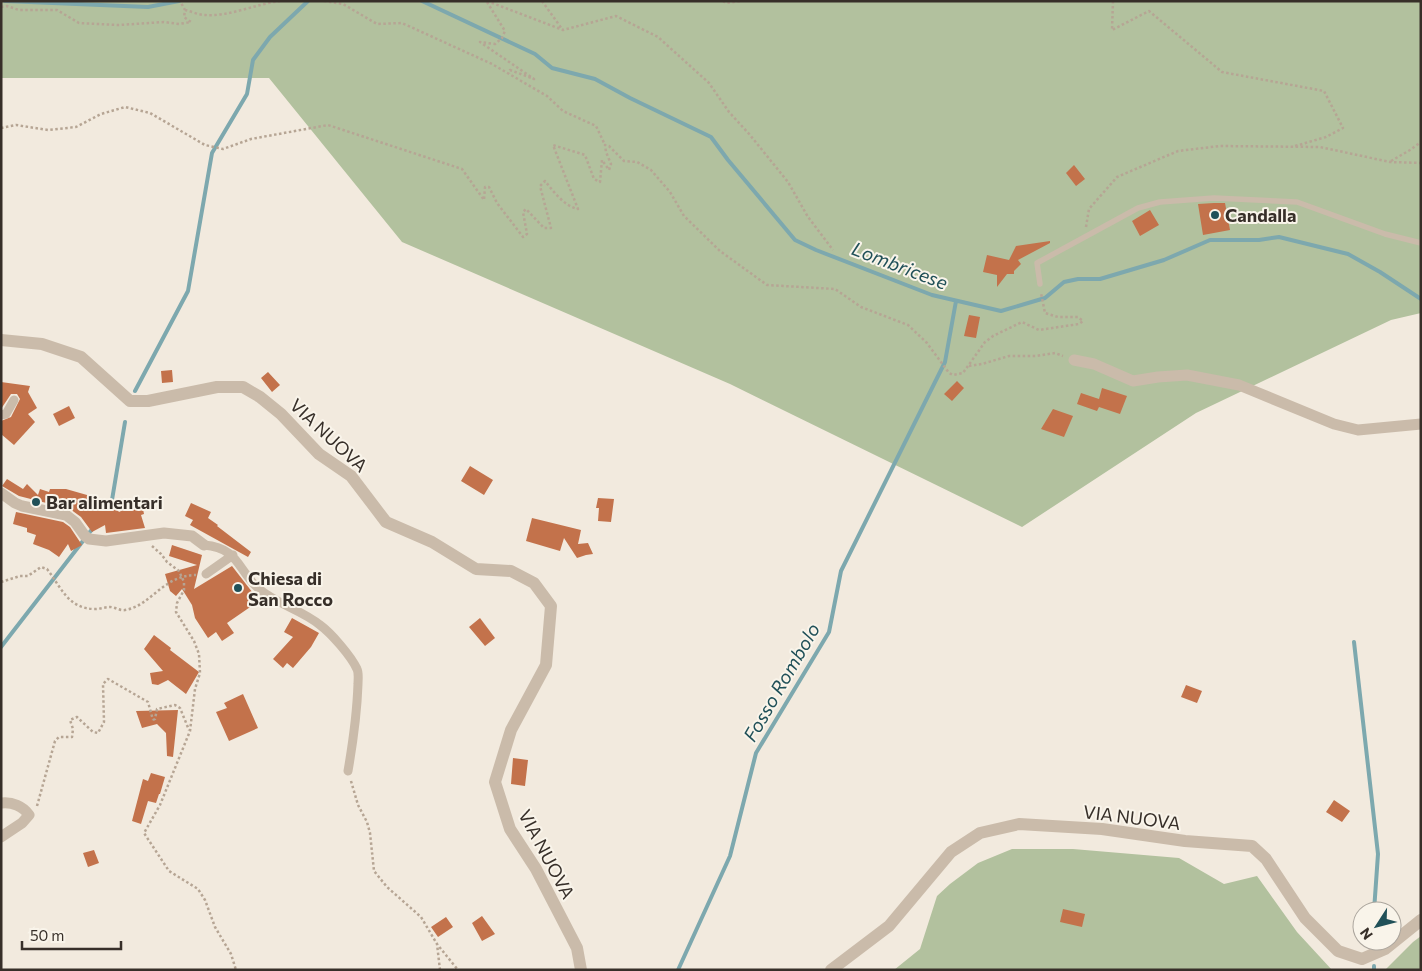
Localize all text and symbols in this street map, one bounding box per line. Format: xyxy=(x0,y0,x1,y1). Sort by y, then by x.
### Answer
place label: Candalla xyxy=(1225,204,1297,226)
marker: Candalla xyxy=(1209,209,1221,221)
water label: Lombricese xyxy=(849,236,951,294)
street label: VIA NUOVA xyxy=(286,394,372,476)
place label: Bar alimentari xyxy=(46,491,163,513)
marker: Bar alimentari xyxy=(30,496,42,508)
place label: Chiesa di San Rocco xyxy=(248,567,333,610)
marker: Chiesa di San Rocco xyxy=(232,582,244,594)
water label: Fosso Rombolo xyxy=(738,619,824,745)
street label: VIA NUOVA xyxy=(1082,800,1182,834)
street label: VIA NUOVA xyxy=(514,806,580,902)
north arrow xyxy=(1352,901,1402,951)
scale bar xyxy=(22,918,121,950)
text: N xyxy=(1356,925,1376,943)
text: 50 m xyxy=(30,926,64,944)

